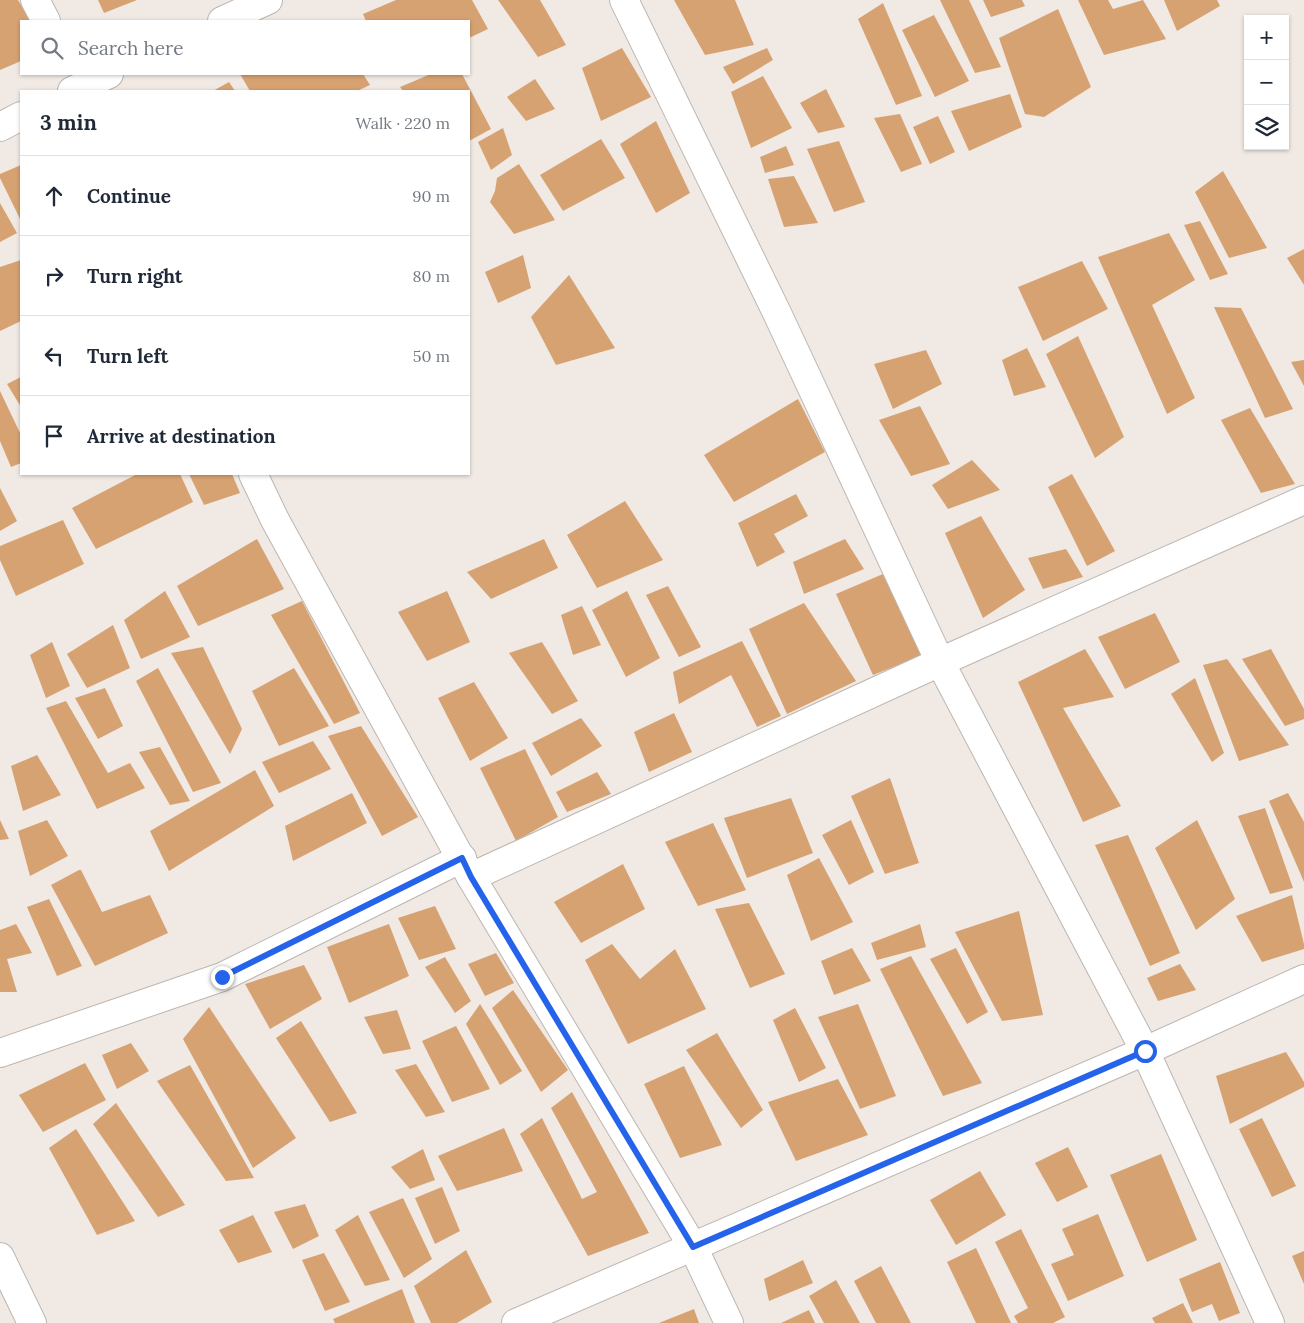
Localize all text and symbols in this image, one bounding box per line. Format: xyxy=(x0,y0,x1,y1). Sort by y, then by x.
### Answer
map controls xyxy=(1244,15,1289,150)
button: + xyxy=(1244,15,1289,60)
search box xyxy=(20,20,470,75)
icon: search xyxy=(38,34,66,62)
text: Search here xyxy=(78,36,184,60)
button: − xyxy=(1244,60,1289,105)
button: layers xyxy=(1244,105,1289,150)
text: 3 min xyxy=(40,109,97,136)
text: Walk · 220 m xyxy=(355,113,450,133)
icon: ahead xyxy=(40,182,68,210)
text: Continue xyxy=(87,184,171,208)
text: 90 m xyxy=(412,186,450,206)
icon: right xyxy=(40,262,68,290)
text: Turn right xyxy=(87,264,183,288)
text: 80 m xyxy=(413,266,450,286)
icon: left xyxy=(40,342,68,370)
text: Turn left xyxy=(87,344,168,368)
text: 50 m xyxy=(413,346,450,366)
icon: arrive xyxy=(40,422,68,450)
text: Arrive at destination xyxy=(87,424,276,448)
route end xyxy=(211,966,234,989)
route start xyxy=(1134,1040,1157,1063)

